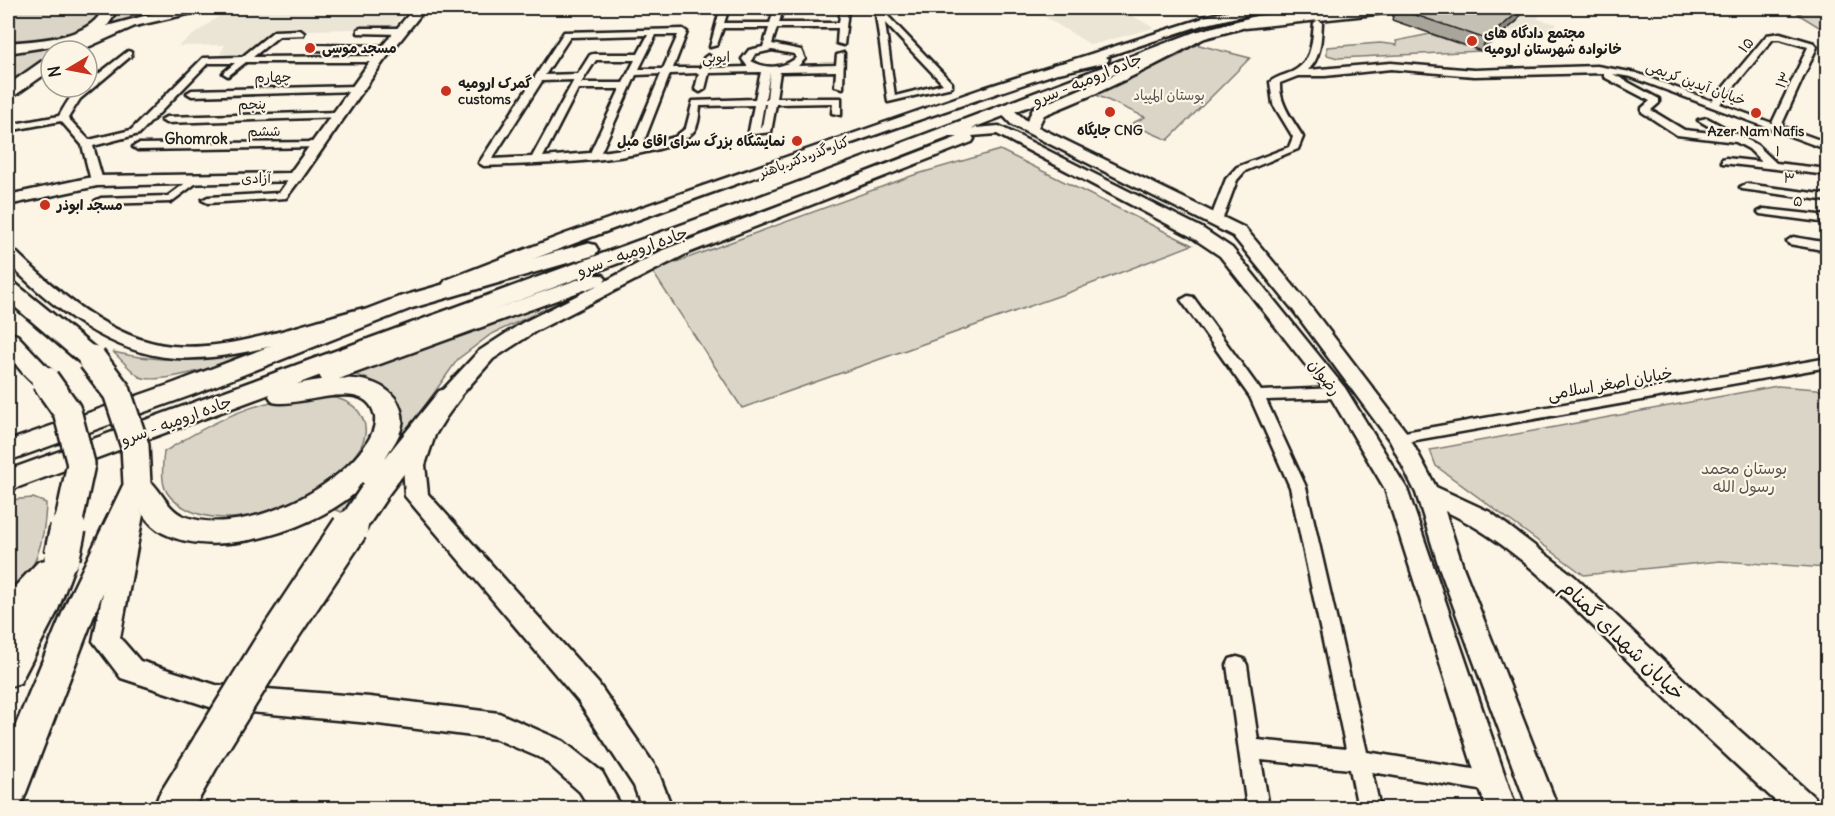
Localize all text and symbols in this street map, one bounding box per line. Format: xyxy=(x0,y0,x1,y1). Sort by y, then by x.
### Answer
place label: مجتمع دادگاه های خانواده شهرستان ارومیه xyxy=(1484,24,1622,58)
marker: مجتمع دادگاه های خانواده شهرستان ارومیه xyxy=(1465,34,1479,48)
street label: ۱۵ xyxy=(1734,34,1758,56)
north arrow xyxy=(39,39,99,99)
place label: مسجد موسی xyxy=(322,39,397,58)
marker: مسجد موسی xyxy=(303,41,317,55)
street label: ایوبی xyxy=(702,48,730,66)
street label: جاده ارومیه - سرو xyxy=(1028,48,1145,111)
street label: خیابان آیدین کریمی xyxy=(1644,57,1748,109)
text: N xyxy=(43,64,65,79)
street label: چهارم xyxy=(254,68,292,88)
street label: ۱۳ xyxy=(1771,69,1795,91)
place label: گمرک ارومیه customs xyxy=(458,74,533,108)
marker: گمرک ارومیه customs xyxy=(439,84,453,98)
park label: بوستان المپیاد xyxy=(1133,86,1205,105)
street label: پنجم xyxy=(238,95,266,115)
marker: جایگاه CNG xyxy=(1103,105,1117,119)
marker: Azer Nam Nafis xyxy=(1749,106,1763,120)
place label: جایگاه CNG xyxy=(1077,121,1143,139)
street label: ششم xyxy=(247,122,281,142)
place label: Azer Nam Nafis xyxy=(1708,122,1805,140)
district label: Ghomrok xyxy=(164,129,228,148)
place label: نمایشگاه بزرگ سرای اقای مبل xyxy=(617,132,785,150)
street label: کنار گذر دکتر باهنر xyxy=(756,132,852,182)
marker: نمایشگاه بزرگ سرای اقای مبل xyxy=(790,134,804,148)
street label: ۱ xyxy=(1774,142,1782,160)
street label: ۳ xyxy=(1782,168,1796,188)
street label: آزادی xyxy=(241,169,272,187)
street label: ۵ xyxy=(1792,191,1804,211)
place label: مسجد ابوذر xyxy=(55,196,123,215)
marker: مسجد ابوذر xyxy=(38,198,52,212)
street label: جاده ارومیه - سرو xyxy=(573,222,690,282)
street label: رضوان xyxy=(1304,355,1346,400)
street label: خیابان اصغر اسلامی xyxy=(1546,362,1674,405)
street label: جاده ارومیه - سرو xyxy=(117,391,234,451)
park label: بوستان محمد رسول الله xyxy=(1701,458,1787,497)
street label: خیابان شهدای گمنام xyxy=(1554,574,1690,708)

